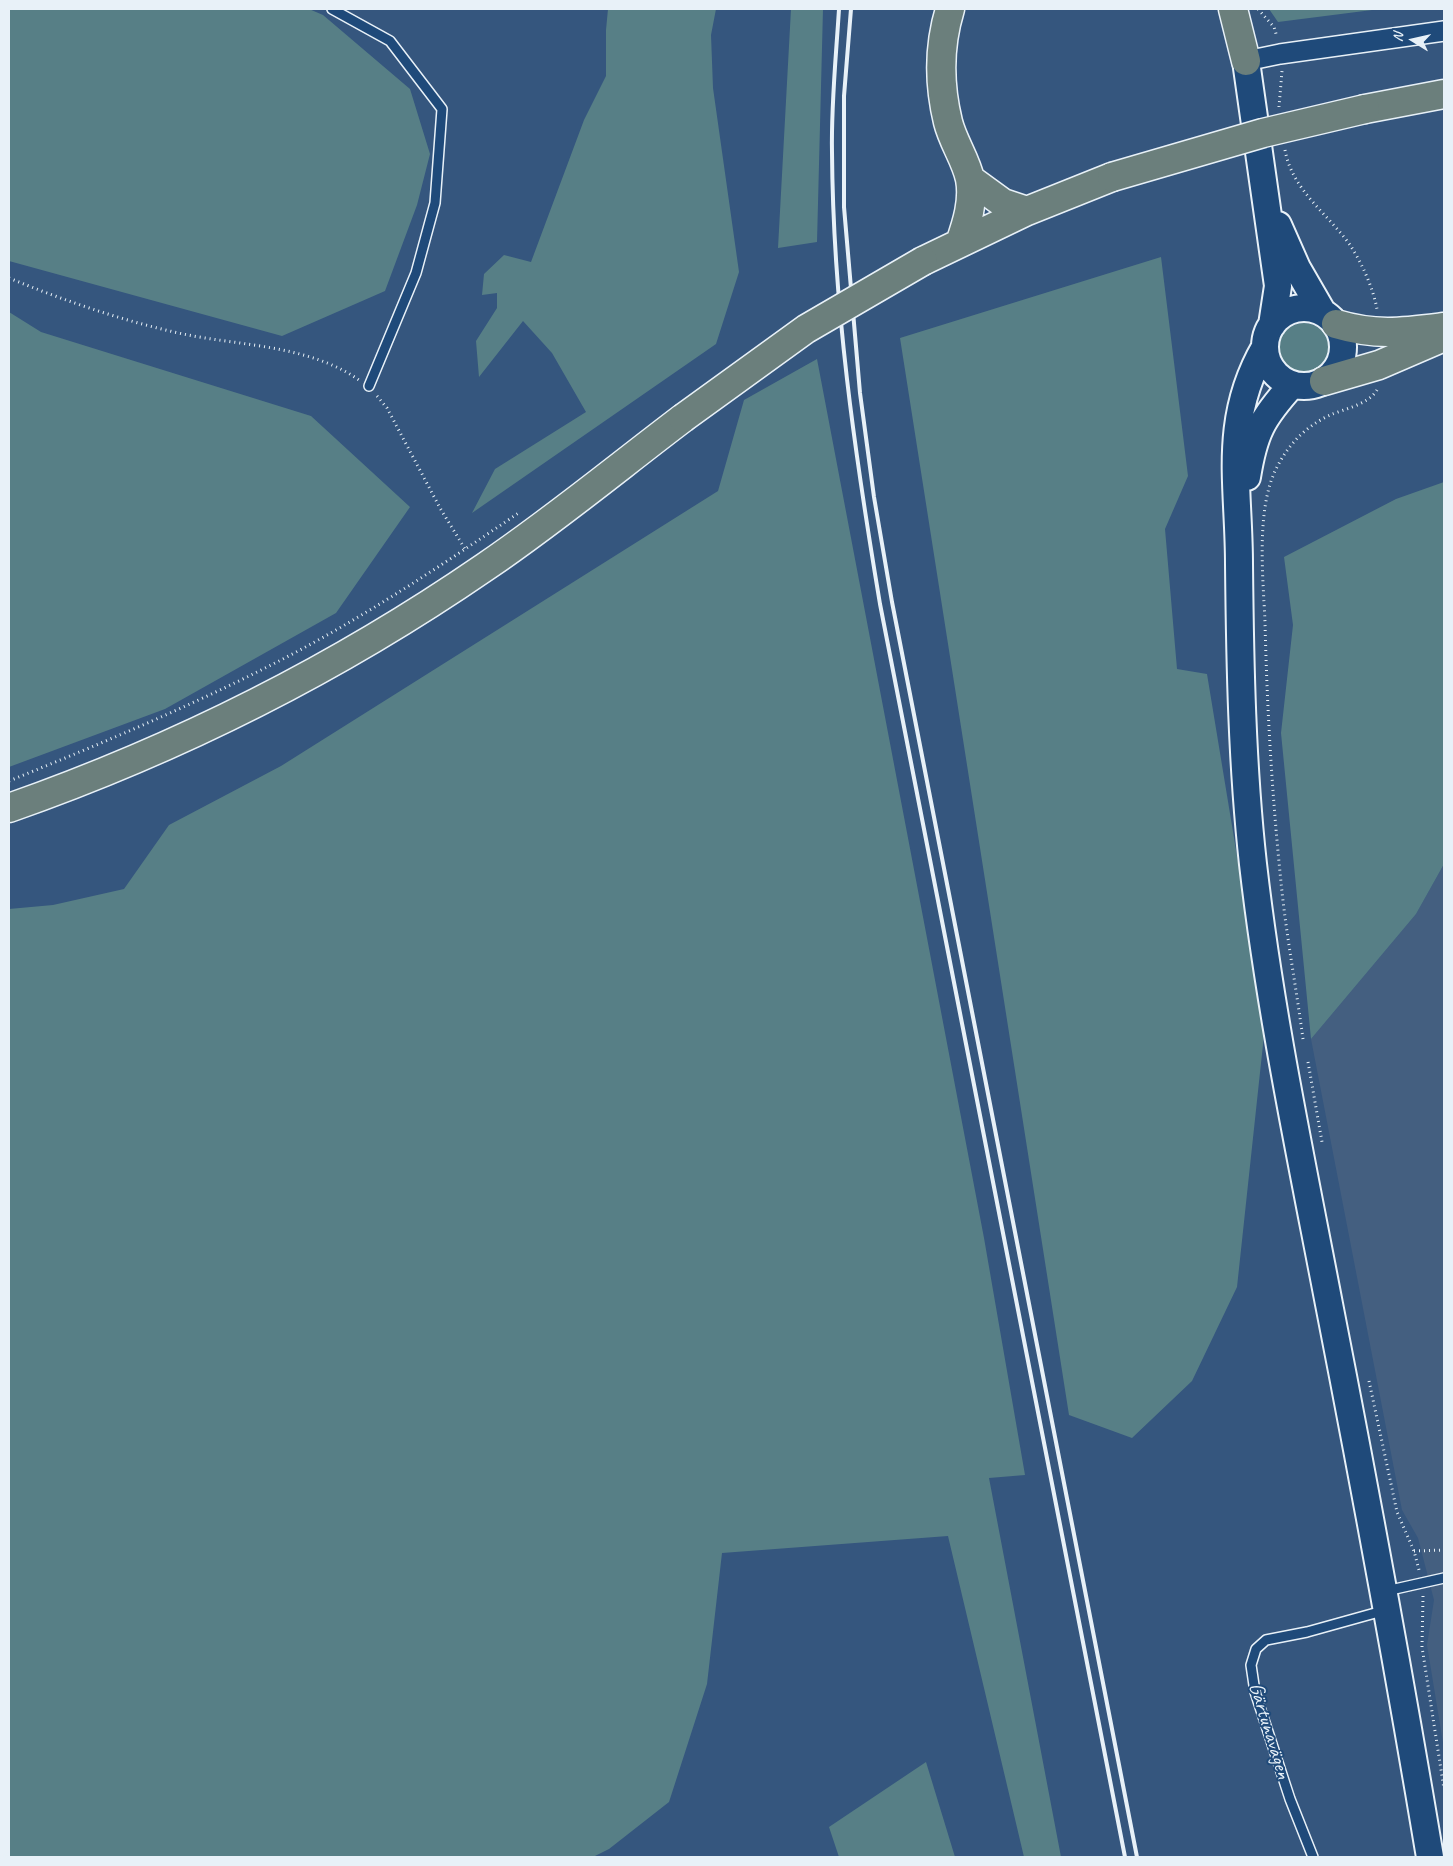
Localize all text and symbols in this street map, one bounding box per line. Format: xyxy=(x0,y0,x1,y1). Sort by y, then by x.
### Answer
north arrow xyxy=(1388,15,1438,65)
text: N xyxy=(1389,32,1407,43)
street label: Gärtunavägen xyxy=(1242,1680,1296,1782)

